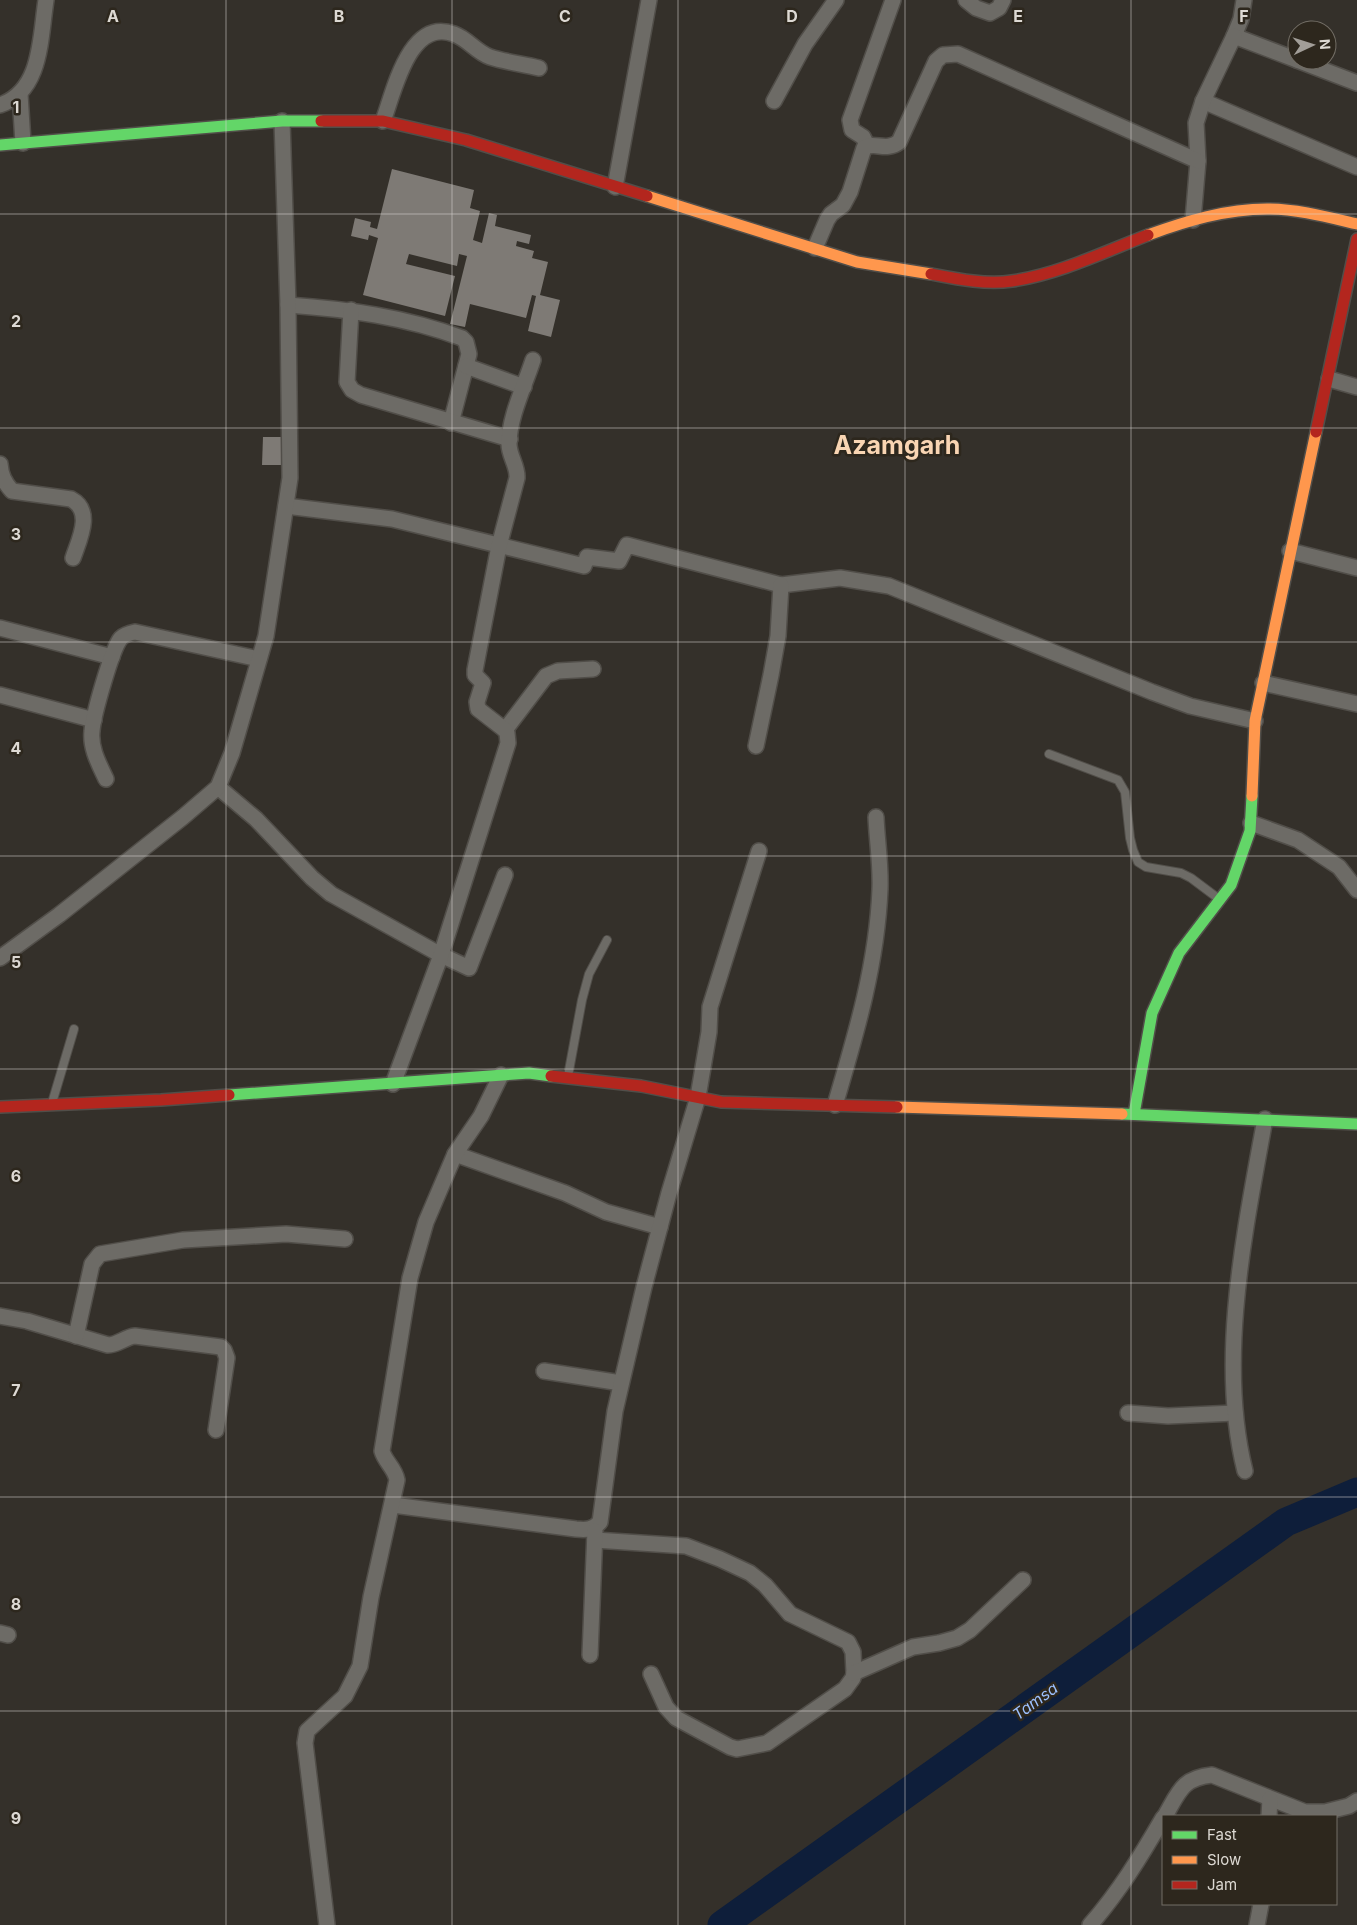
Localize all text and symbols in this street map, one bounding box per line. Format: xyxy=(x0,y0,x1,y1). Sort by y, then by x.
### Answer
text: A xyxy=(107,6,119,26)
text: B xyxy=(334,6,344,26)
text: C xyxy=(559,6,571,26)
text: D xyxy=(786,6,798,26)
text: E xyxy=(1013,6,1023,26)
text: F xyxy=(1239,6,1249,26)
north arrow xyxy=(1287,20,1337,70)
text: N xyxy=(1317,38,1334,50)
text: 1 xyxy=(13,97,19,117)
text: 2 xyxy=(11,311,21,331)
district label: Azamgarh xyxy=(834,430,960,460)
text: 3 xyxy=(11,524,21,544)
text: 4 xyxy=(11,738,22,758)
text: 5 xyxy=(11,952,21,972)
text: 6 xyxy=(11,1166,21,1186)
text: 7 xyxy=(11,1380,21,1400)
text: 8 xyxy=(11,1594,21,1614)
water label: Tamsa xyxy=(1008,1678,1062,1724)
text: 9 xyxy=(11,1808,21,1828)
legend xyxy=(1162,1815,1337,1905)
text: Fast xyxy=(1207,1825,1237,1844)
text: Slow xyxy=(1207,1850,1241,1869)
text: Jam xyxy=(1207,1875,1237,1894)

